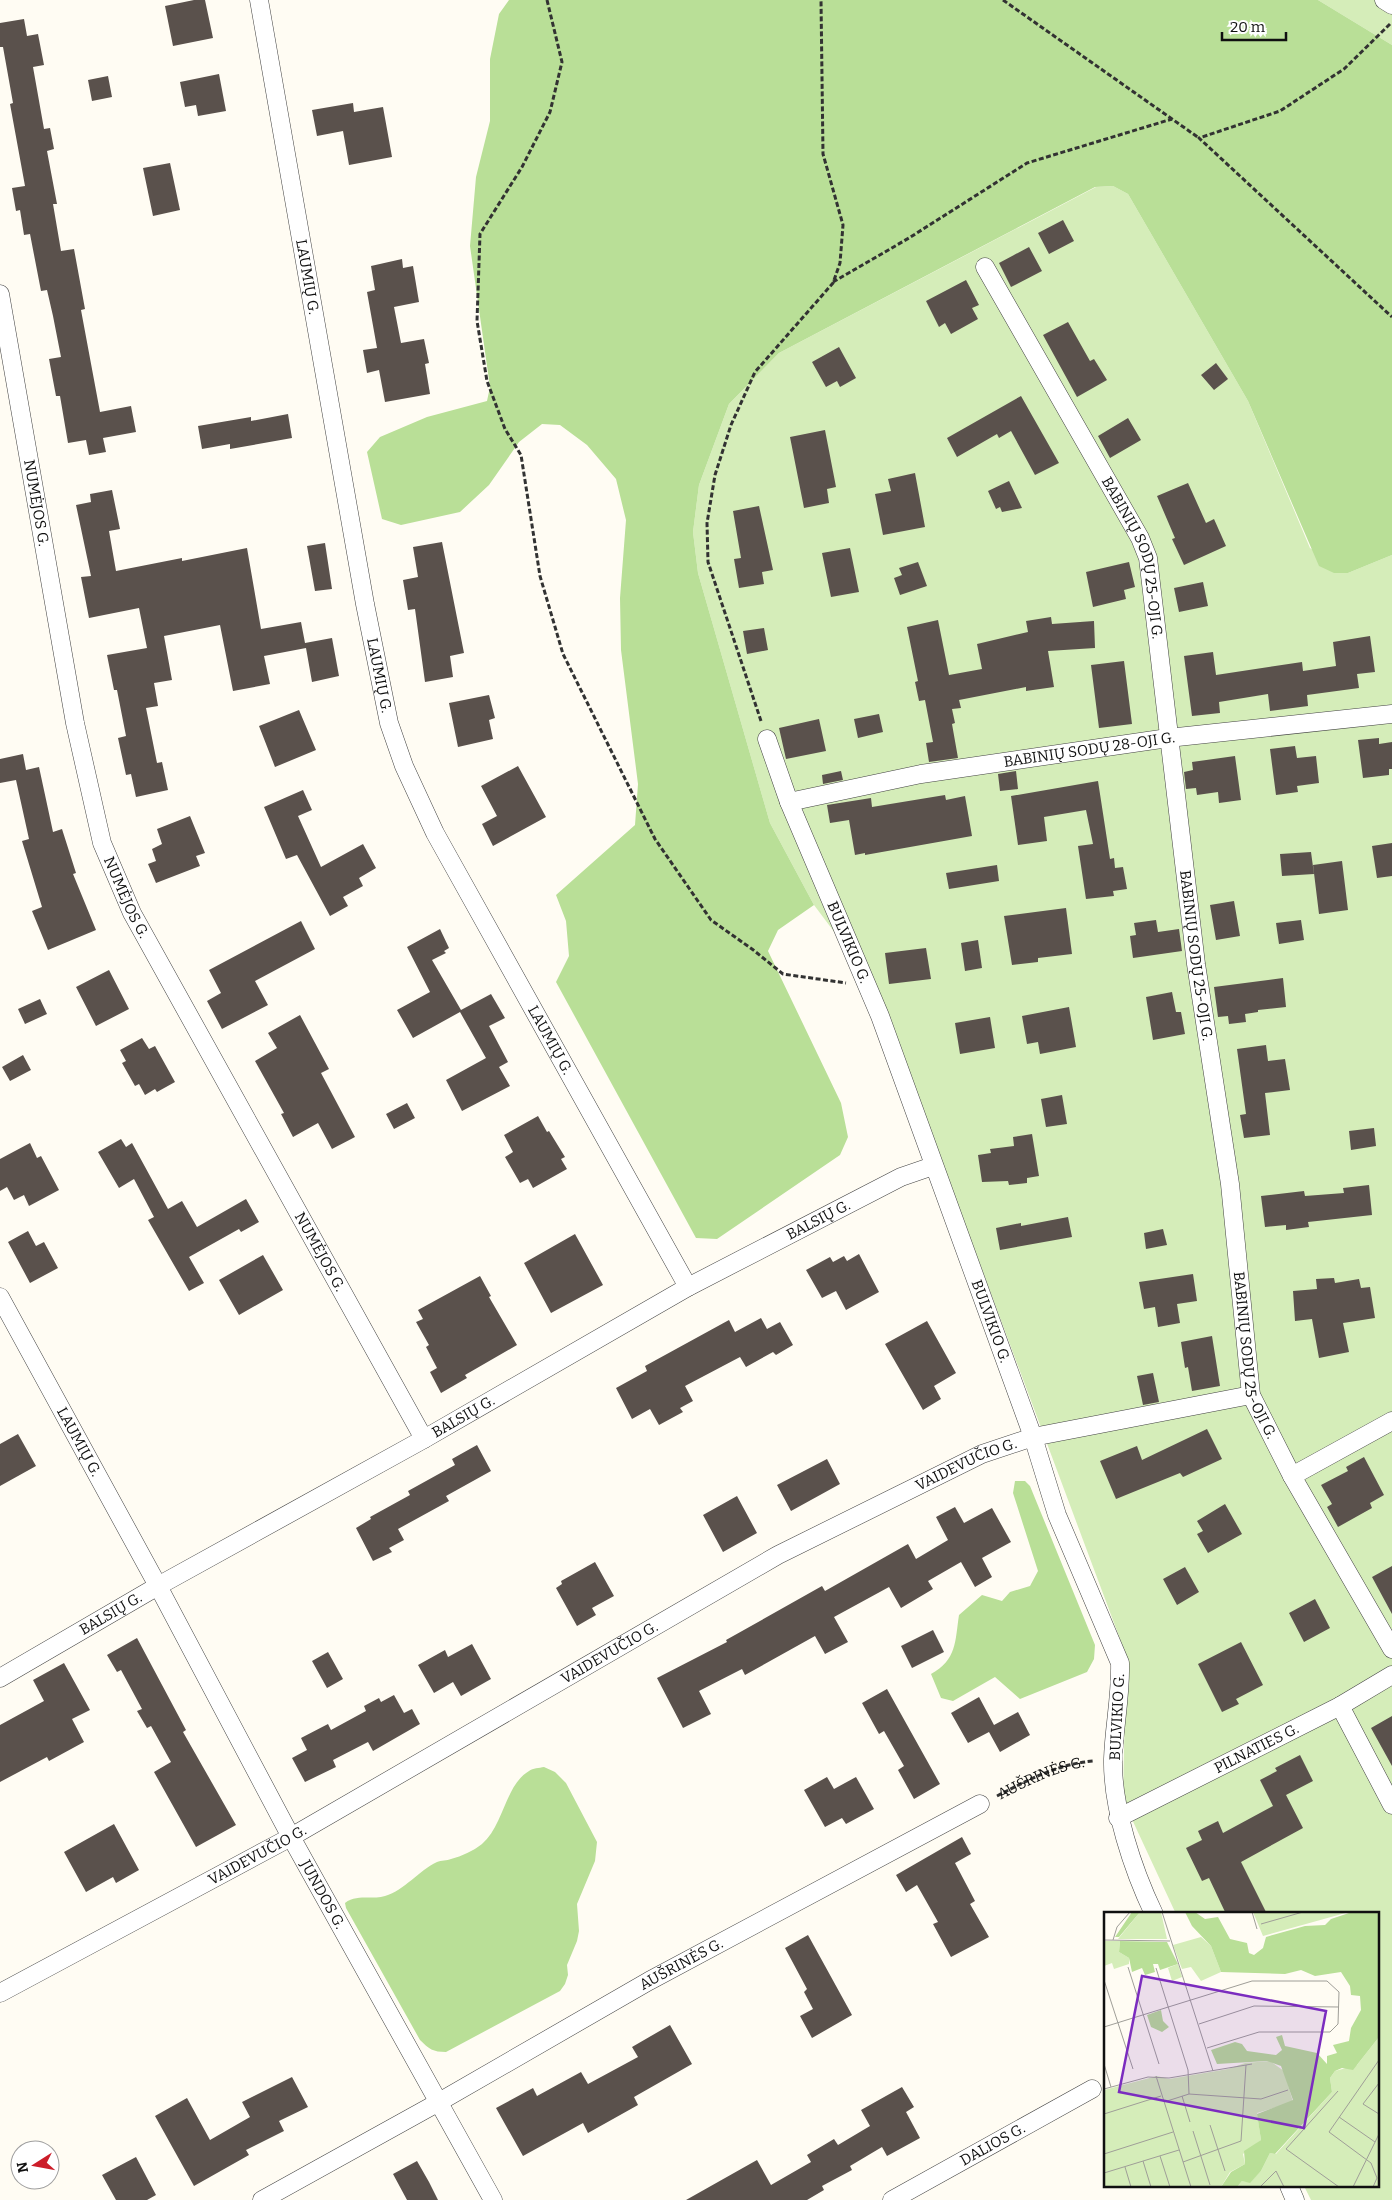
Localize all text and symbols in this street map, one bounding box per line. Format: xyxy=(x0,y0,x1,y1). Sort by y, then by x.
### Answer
scale bar xyxy=(1222,10,1286,42)
text: 20 m xyxy=(1230,18,1266,36)
street label: LAUMIŲ G. xyxy=(292,238,323,316)
street label: NUMĖJOS G. xyxy=(20,458,53,548)
street label: BABINIŲ SODŲ 25-OJI G. xyxy=(1098,473,1166,640)
street label: LAUMIŲ G. xyxy=(363,636,396,714)
street label: BABINIŲ SODŲ 28-OJI G. xyxy=(1002,728,1176,771)
street label: NUMĖJOS G. xyxy=(100,854,153,941)
street label: BABINIŲ SODŲ 25-OJI G. xyxy=(1176,869,1217,1042)
street label: BULVIKIO G. xyxy=(823,899,874,986)
street label: LAUMIŲ G. xyxy=(524,1002,577,1078)
street label: BALSIŲ G. xyxy=(783,1196,853,1244)
street label: NUMĖJOS G. xyxy=(291,1209,349,1294)
street label: BABINIŲ SODŲ 25-OJI G. xyxy=(1230,1271,1281,1442)
street label: BULVIKIO G. xyxy=(968,1277,1014,1365)
street label: BALSIŲ G. xyxy=(429,1391,498,1442)
street label: LAUMIŲ G. xyxy=(53,1404,105,1479)
street label: VAIDEVUČIO G. xyxy=(913,1434,1019,1494)
street label: BALSIŲ G. xyxy=(76,1588,145,1639)
street label: VAIDEVUČIO G. xyxy=(558,1618,661,1688)
street label: BULVIKIO G. xyxy=(1106,1673,1128,1761)
street label: PILNATIES G. xyxy=(1211,1719,1302,1777)
street label: AUŠRINĖS G. xyxy=(994,1753,1086,1803)
street label: VAIDEVUČIO G. xyxy=(205,1821,310,1889)
street label: JUNDOS G. xyxy=(296,1856,349,1932)
inset map xyxy=(1104,1912,1380,2188)
street label: AUŠRINĖS G. xyxy=(636,1934,726,1994)
street label: DALIOS G. xyxy=(957,2119,1028,2169)
north arrow xyxy=(10,2140,60,2190)
text: N xyxy=(13,2160,32,2174)

